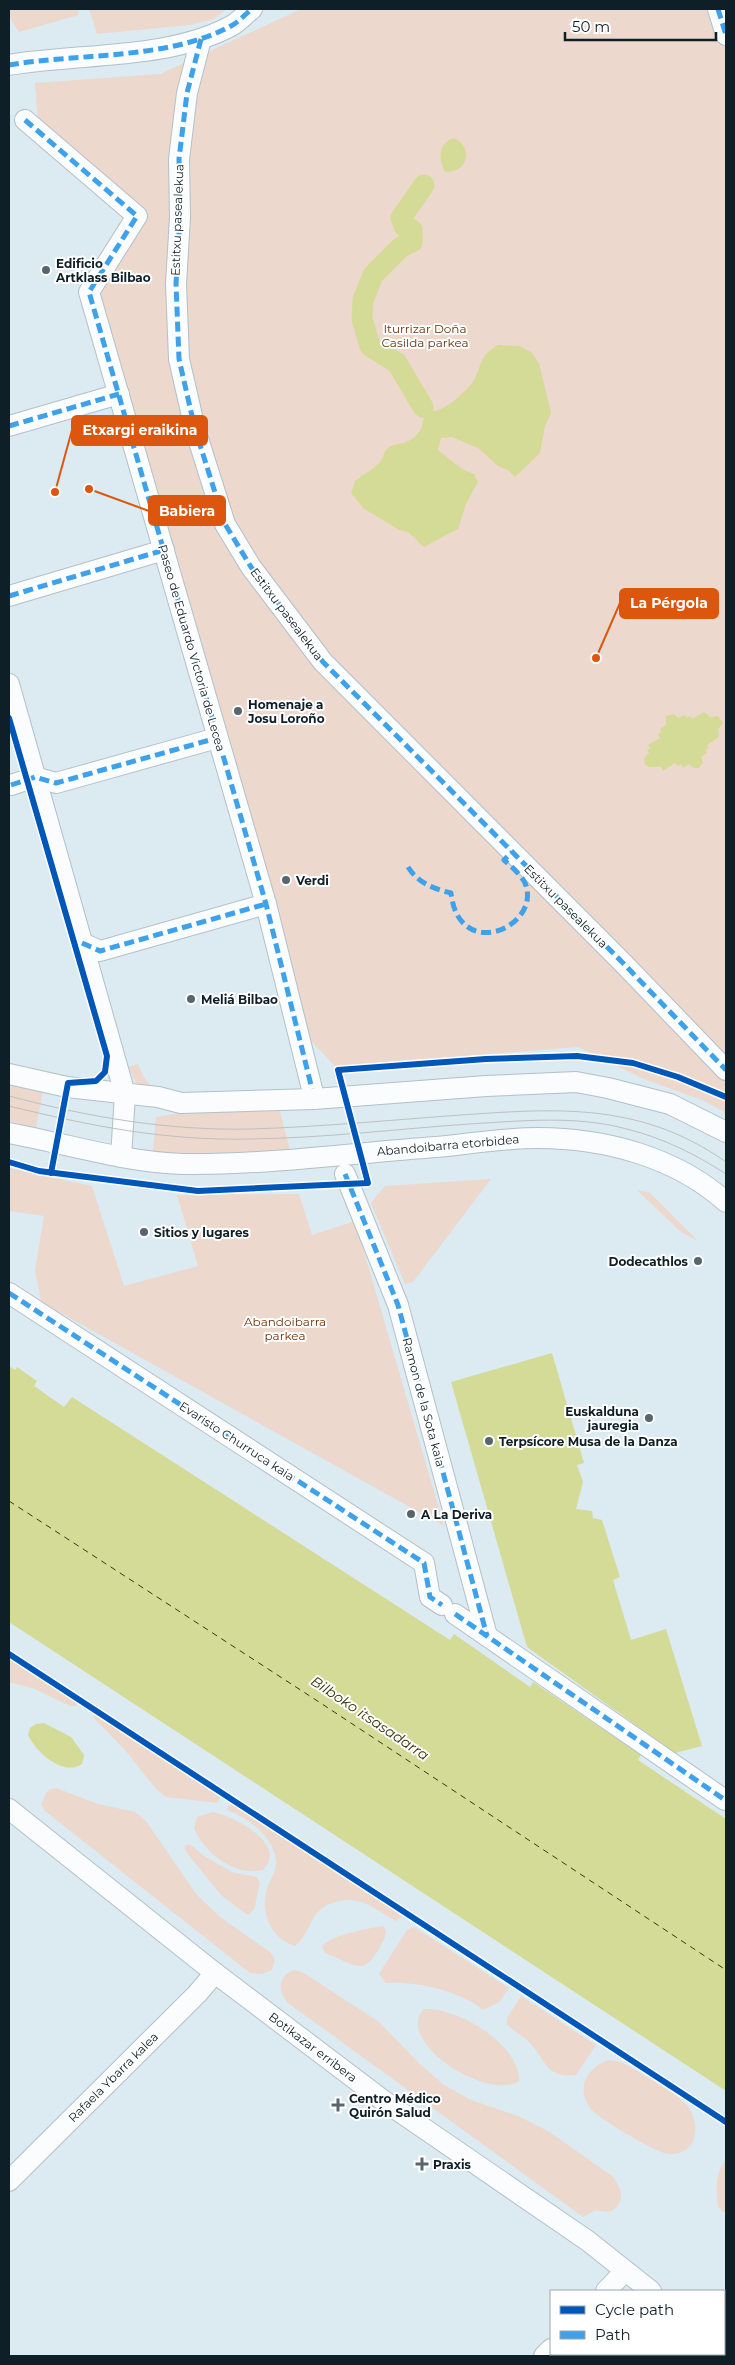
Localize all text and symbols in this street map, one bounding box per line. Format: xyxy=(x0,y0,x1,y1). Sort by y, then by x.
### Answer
scale bar xyxy=(565,10,716,42)
text: 50 m xyxy=(572,17,610,36)
street label: Estitxu pasealekua xyxy=(168,164,186,276)
place label: Edificio Artklass Bilbao xyxy=(55,256,151,285)
marker: Edificio Artklass Bilbao xyxy=(40,264,52,276)
park label: Iturrizar Doña Casilda parkea xyxy=(381,321,469,350)
callout: Etxargi eraikina xyxy=(72,416,207,445)
text: Etxargi eraikina xyxy=(83,421,197,439)
callout: Babiera xyxy=(149,496,225,525)
text: Babiera xyxy=(159,502,215,520)
street label: Paseo de Eduardo Victoria de Lecea xyxy=(155,543,229,753)
street label: Estitxu pasealekua xyxy=(247,565,327,663)
callout: La Pérgola xyxy=(620,589,718,618)
text: La Pérgola xyxy=(630,594,708,612)
place label: Homenaje a Josu Loroño xyxy=(247,697,325,726)
marker: Homenaje a Josu Loroño xyxy=(232,705,244,717)
street label: Estitxu pasealekua xyxy=(521,861,611,951)
place label: Verdi xyxy=(295,873,329,888)
marker: Verdi xyxy=(280,874,292,886)
place label: Meliá Bilbao xyxy=(201,992,278,1007)
marker: Meliá Bilbao xyxy=(185,993,197,1005)
street label: Abandoibarra etorbidea xyxy=(376,1131,520,1159)
place label: Sitios y lugares xyxy=(154,1225,250,1240)
marker: Sitios y lugares xyxy=(138,1226,150,1238)
place label: Dodecathlos xyxy=(608,1254,689,1269)
marker: Dodecathlos xyxy=(692,1255,704,1267)
park label: Abandoibarra parkea xyxy=(244,1314,326,1343)
street label: Ramon de la Sota kaia xyxy=(399,1336,449,1468)
street label: Evaristo Churruca kaia xyxy=(177,1398,297,1484)
place label: Euskalduna jauregia xyxy=(565,1404,639,1433)
marker: Euskalduna jauregia xyxy=(643,1412,655,1424)
place label: Terpsícore Musa de la Danza xyxy=(499,1434,678,1449)
marker: Terpsícore Musa de la Danza xyxy=(483,1435,495,1447)
place label: A La Deriva xyxy=(420,1507,492,1522)
marker: A La Deriva xyxy=(405,1508,417,1520)
water label: Bilboko itsasadarra xyxy=(308,1672,432,1764)
street label: Botikazar erribera xyxy=(266,2009,360,2085)
street label: Rafaela Ybarra kalea xyxy=(65,2029,161,2125)
place label: Centro Médico Quirón Salud xyxy=(349,2091,441,2120)
marker: Centro Médico Quirón Salud xyxy=(331,2098,345,2112)
marker: Praxis xyxy=(415,2157,429,2171)
place label: Praxis xyxy=(433,2157,472,2172)
legend xyxy=(550,2290,725,2355)
text: Cycle path xyxy=(595,2300,674,2319)
text: Path xyxy=(595,2325,631,2344)

